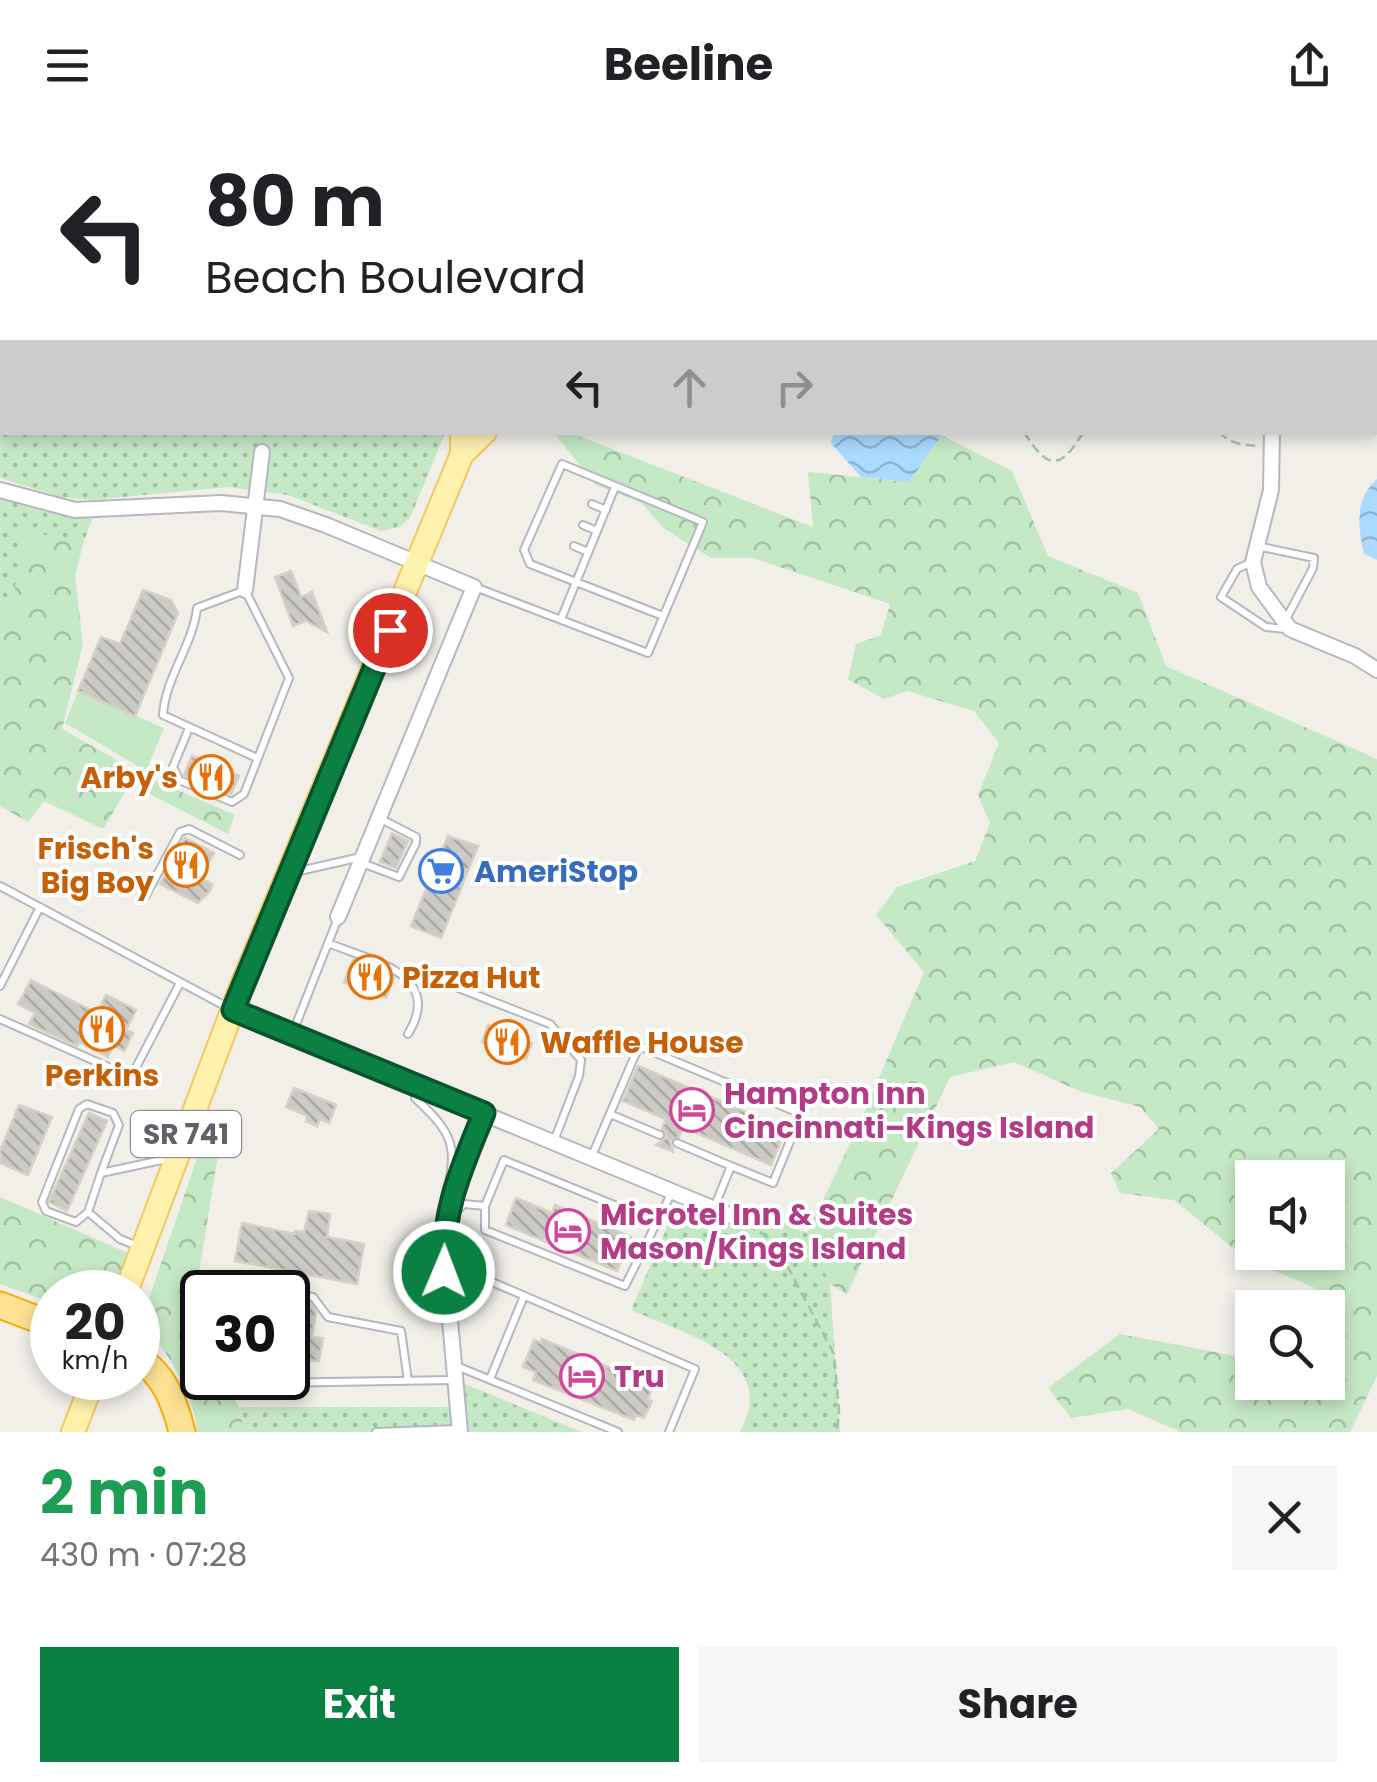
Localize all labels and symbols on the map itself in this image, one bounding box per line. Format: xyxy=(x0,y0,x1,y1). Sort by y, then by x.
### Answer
pin xyxy=(348,588,433,673)
restaurant icon: Arby's xyxy=(188,754,234,800)
place label: Arby's xyxy=(80,756,178,799)
place label: Frisch's Big Boy xyxy=(37,827,154,904)
restaurant icon: Frisch's Big Boy xyxy=(163,842,209,888)
supermarket icon: AmeriStop xyxy=(418,848,464,894)
place label: AmeriStop xyxy=(474,850,638,893)
restaurant icon: Pizza Hut xyxy=(347,954,393,1000)
place label: Pizza Hut xyxy=(402,956,540,999)
restaurant icon: Perkins xyxy=(79,1006,125,1052)
restaurant icon: Waffle House xyxy=(484,1019,530,1065)
place label: Waffle House xyxy=(540,1021,744,1064)
place label: Perkins xyxy=(45,1054,159,1097)
place label: Hampton Inn Cincinnati–Kings Island xyxy=(724,1072,1094,1149)
hotel icon: Hampton Inn Cincinnati–Kings Island xyxy=(669,1087,715,1133)
road number: SR 741 xyxy=(131,1111,241,1157)
place label: Microtel Inn & Suites Mason/Kings Island xyxy=(600,1193,913,1270)
hotel icon: Microtel Inn & Suites Mason/Kings Island xyxy=(545,1208,591,1254)
position arrow xyxy=(392,1220,496,1324)
speed limit sign: 30 xyxy=(180,1270,310,1400)
hotel icon: Tru xyxy=(559,1353,605,1399)
place label: Tru xyxy=(614,1355,665,1398)

